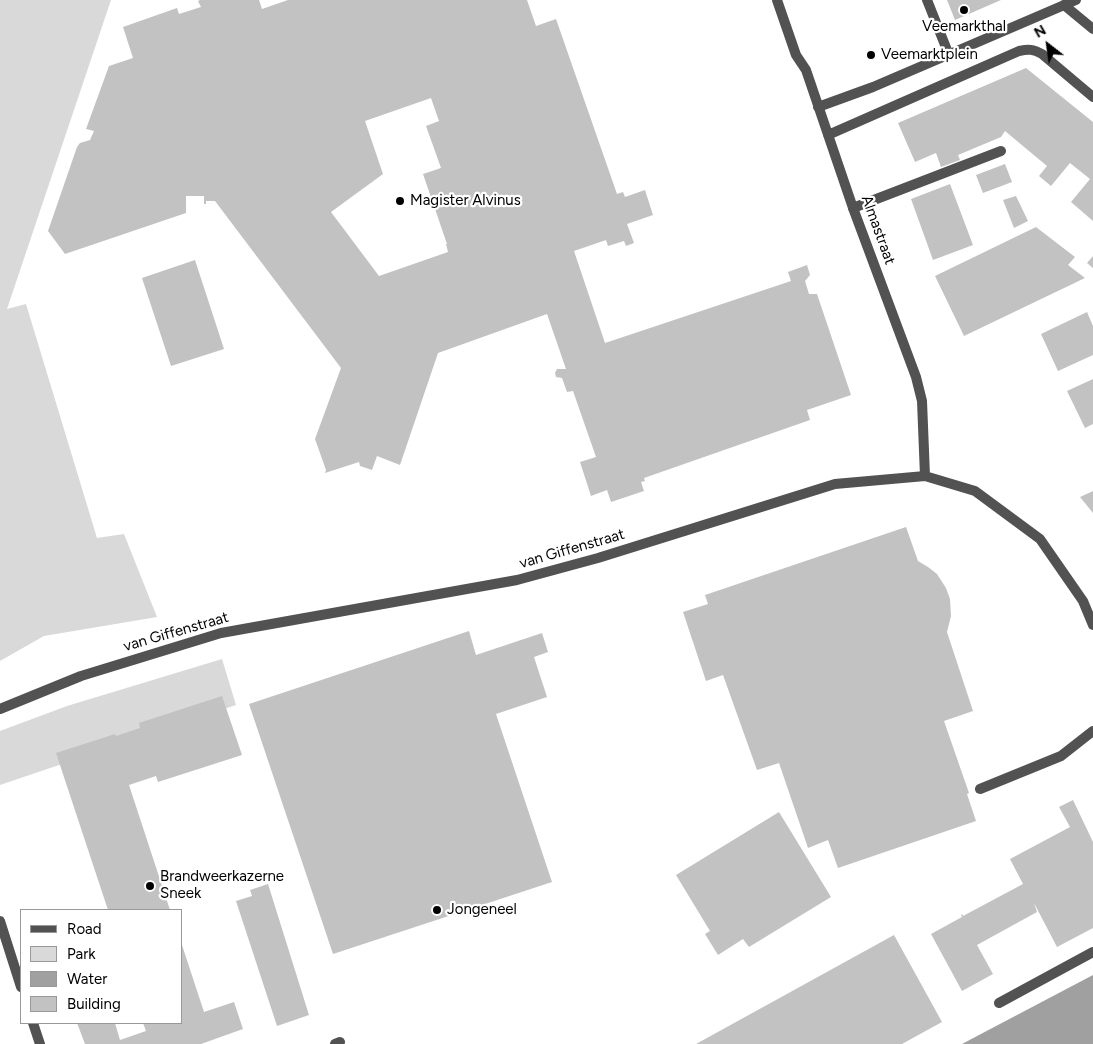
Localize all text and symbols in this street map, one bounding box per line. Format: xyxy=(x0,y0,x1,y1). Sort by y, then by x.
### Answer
marker: Veemarkthal xyxy=(958,4,970,16)
place label: Veemarkthal xyxy=(922,18,1006,36)
north arrow xyxy=(1023,20,1073,70)
text: N xyxy=(1031,22,1049,42)
place label: Veemarktplein xyxy=(881,46,978,64)
marker: Veemarktplein xyxy=(865,49,877,61)
place label: Magister Alvinus xyxy=(410,192,521,210)
street label: Almastraat xyxy=(857,193,899,267)
marker: Magister Alvinus xyxy=(394,195,406,207)
street label: van Giffenstraat xyxy=(517,525,627,573)
street label: van Giffenstraat xyxy=(121,608,231,656)
place label: Brandweerkazerne Sneek xyxy=(160,868,284,903)
marker: Brandweerkazerne Sneek xyxy=(144,880,156,892)
place label: Jongeneel xyxy=(447,901,517,919)
marker: Jongeneel xyxy=(431,904,443,916)
legend xyxy=(20,909,182,1024)
text: Road xyxy=(67,920,102,938)
text: Park xyxy=(67,945,96,963)
text: Water xyxy=(67,970,107,988)
text: Building xyxy=(67,995,121,1013)

